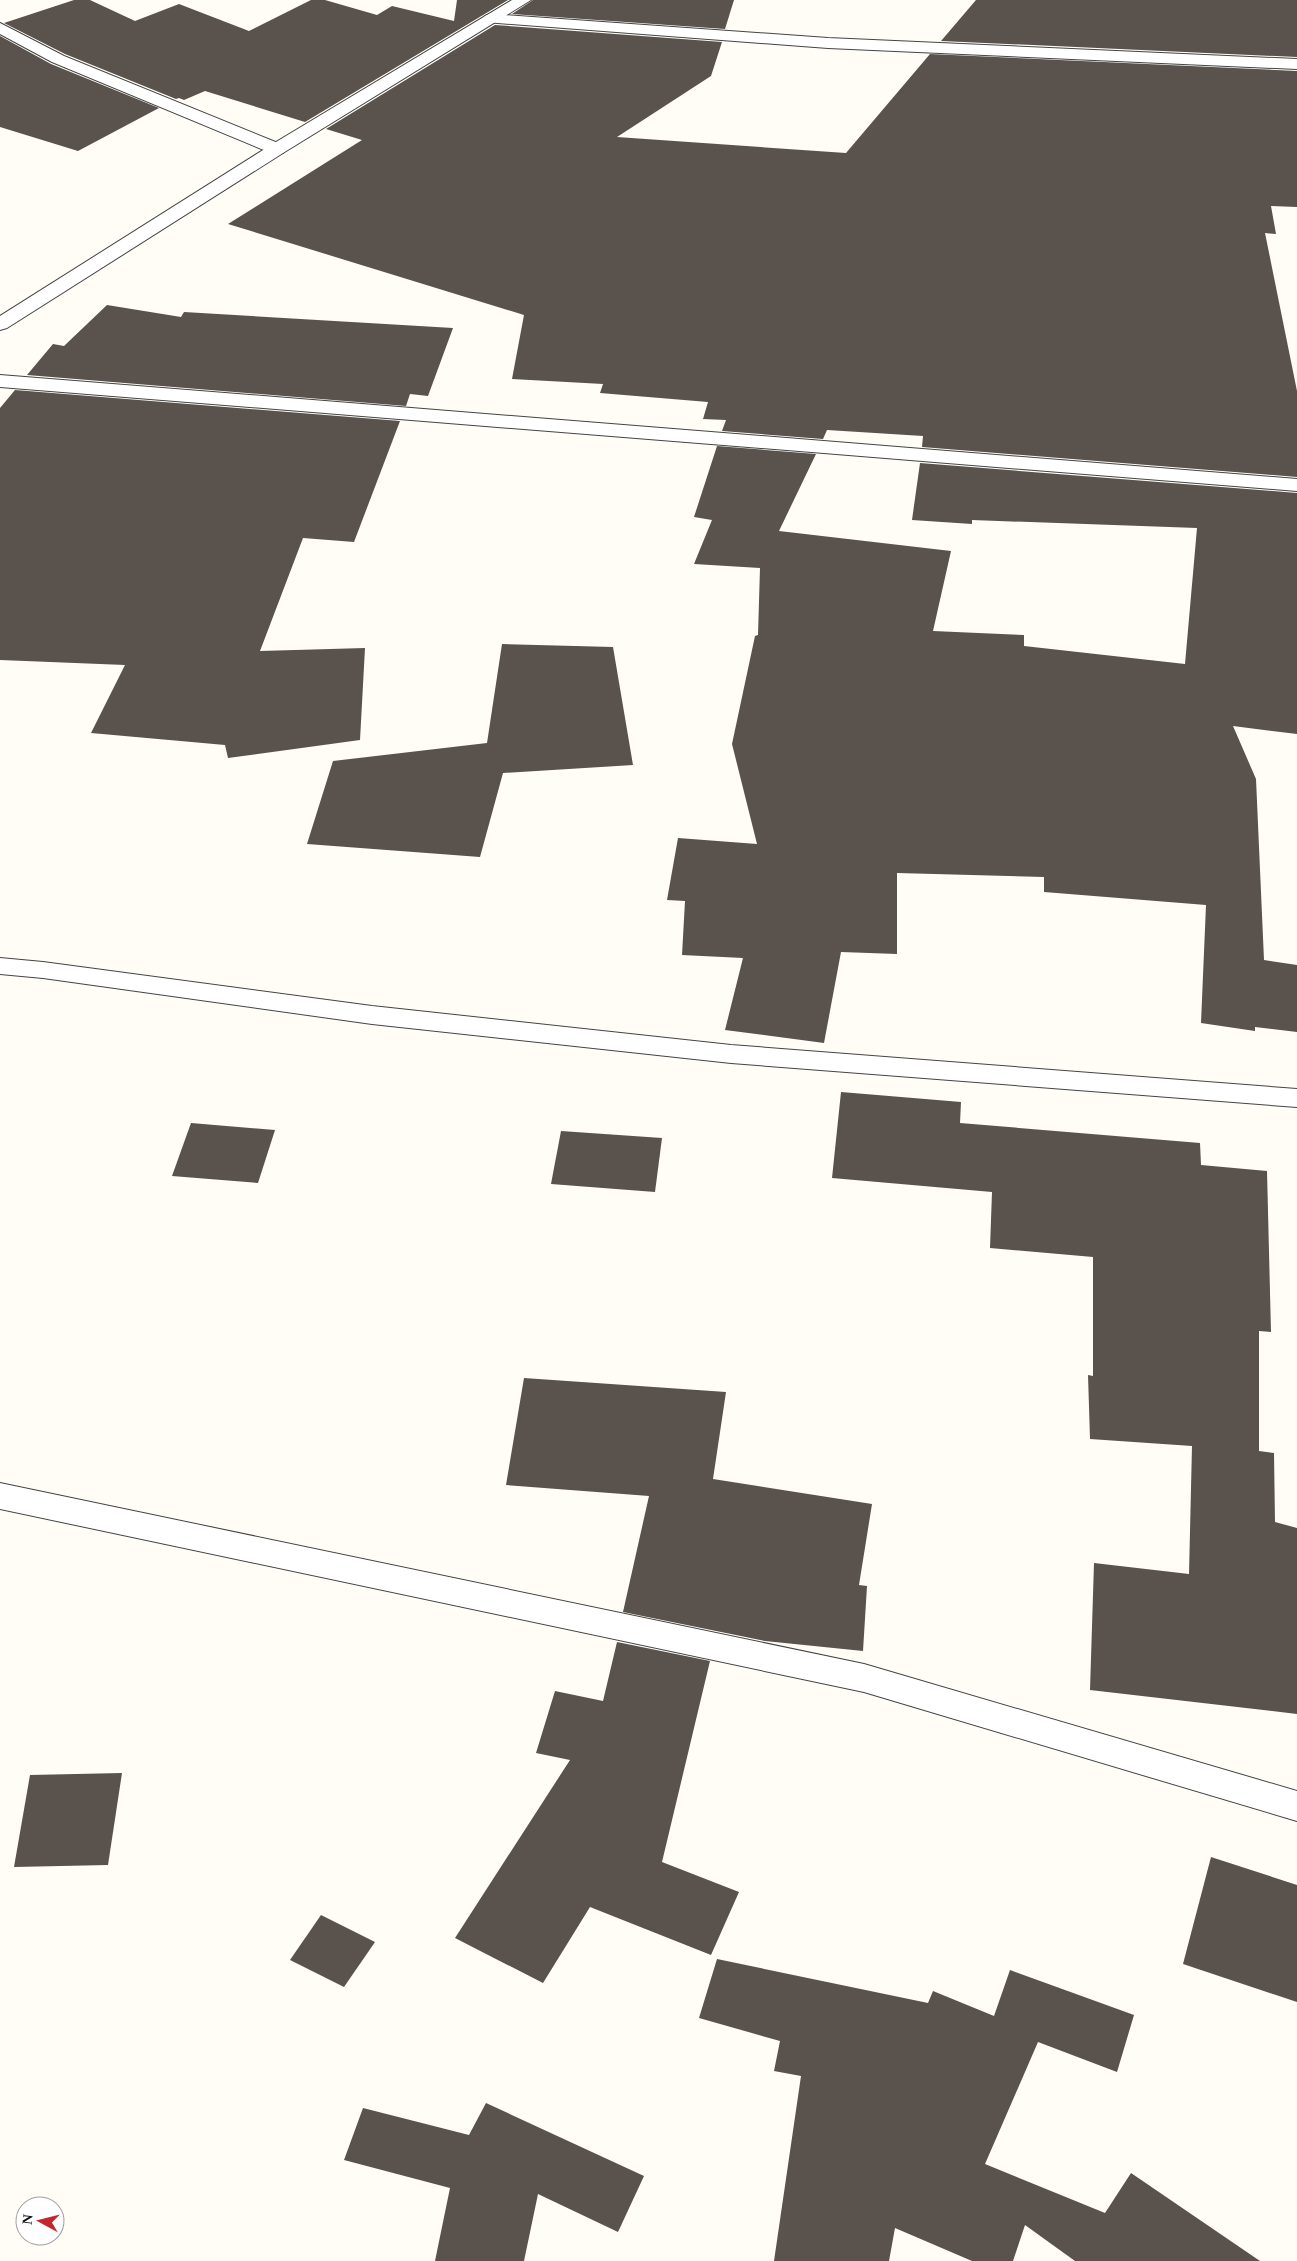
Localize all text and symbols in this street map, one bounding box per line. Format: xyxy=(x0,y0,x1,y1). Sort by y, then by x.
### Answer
north arrow xyxy=(15,2196,65,2246)
text: N xyxy=(20,2214,36,2225)

